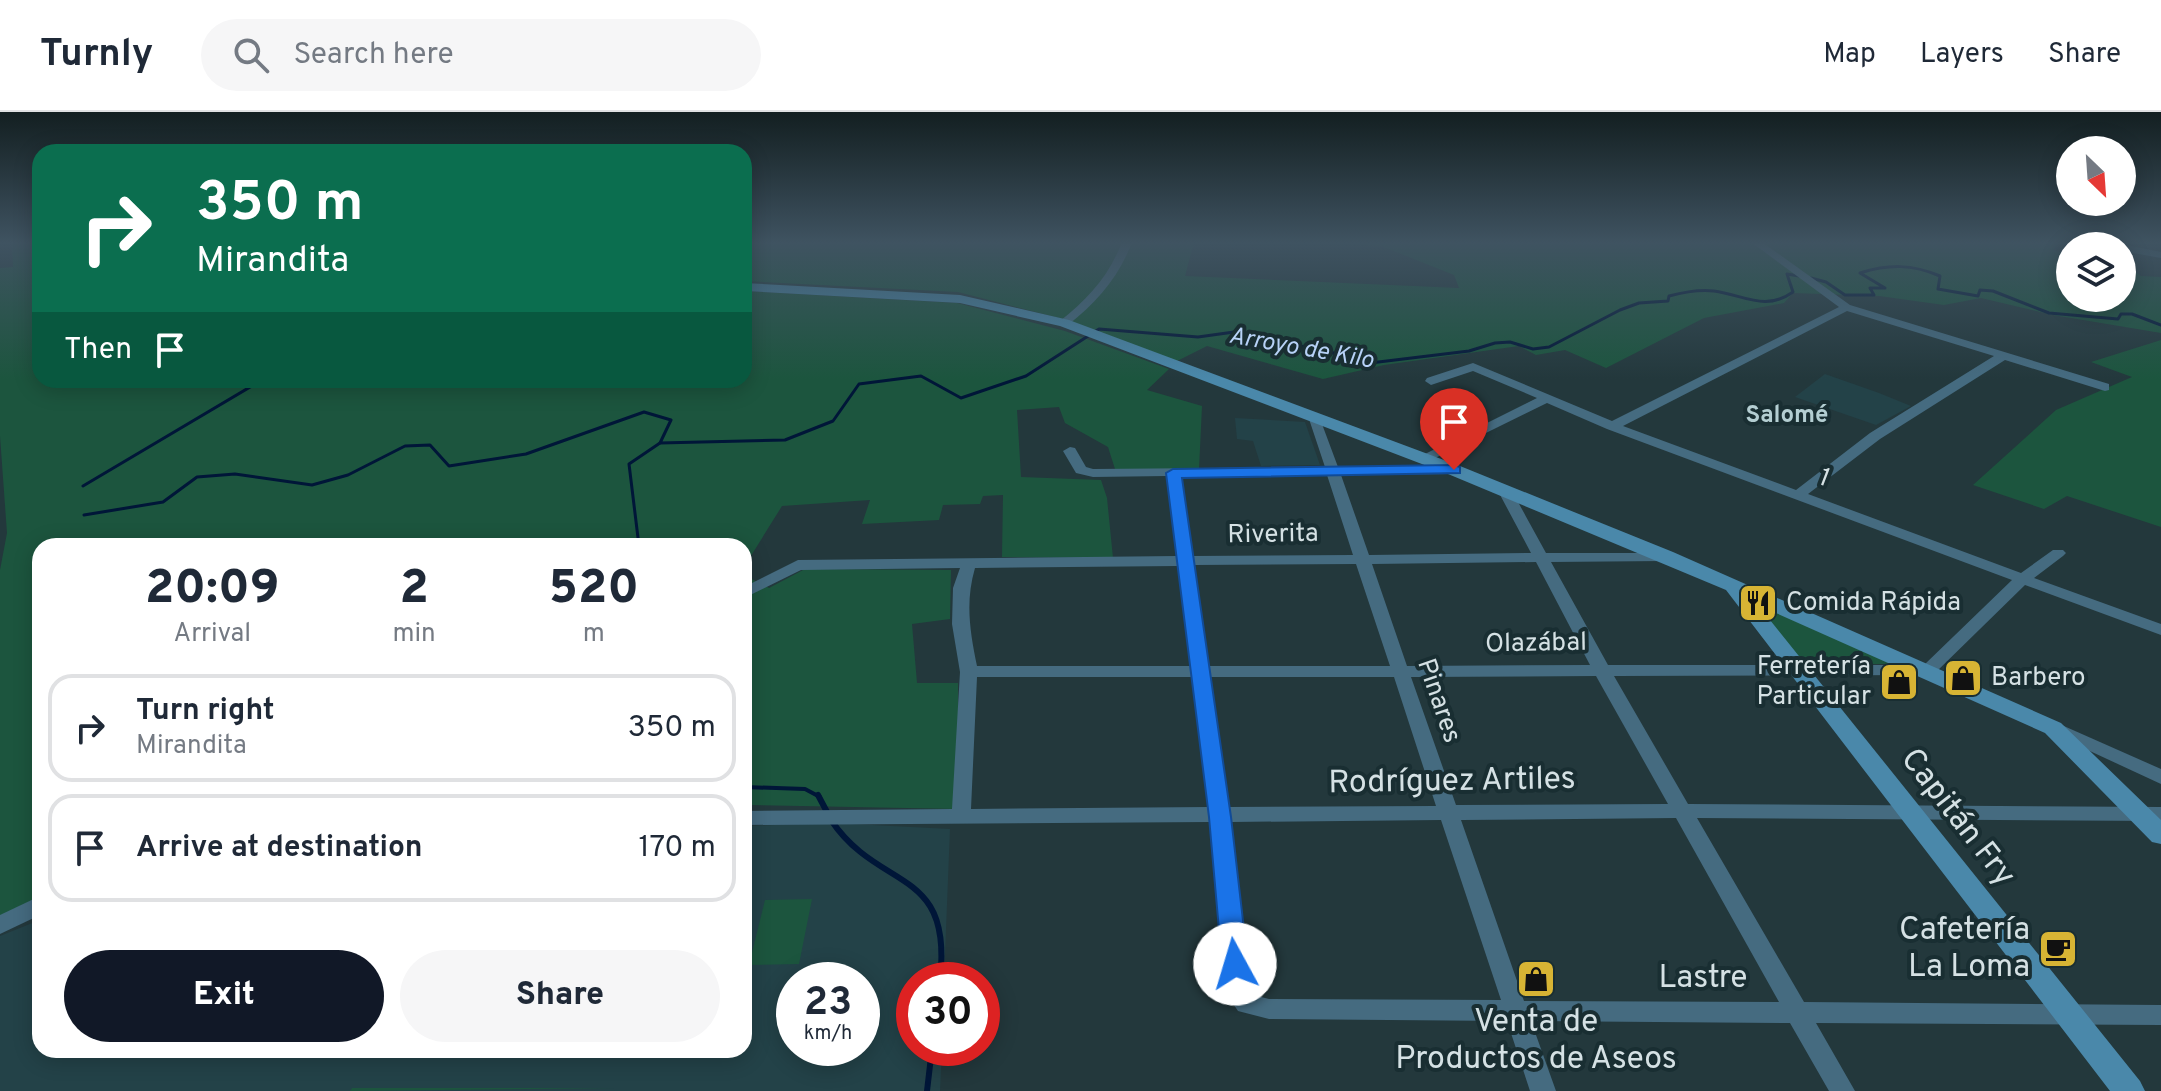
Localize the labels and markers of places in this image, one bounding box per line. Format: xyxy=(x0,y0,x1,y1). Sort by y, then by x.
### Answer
pin xyxy=(1420,388,1488,470)
restaurant icon: Comida Rápida xyxy=(1737,582,1779,624)
place label: Comida Rápida xyxy=(1786,587,1961,620)
place label: Ferretería Particular xyxy=(1756,651,1871,714)
shop icon: Barbero xyxy=(1942,657,1984,699)
shop icon: Ferretería Particular xyxy=(1878,661,1920,703)
place label: Barbero xyxy=(1991,662,2086,695)
place label: Cafetería La Loma xyxy=(1899,911,2030,988)
cafe icon: Cafetería La Loma xyxy=(2037,928,2079,970)
shop icon: Venta de Productos de Aseos xyxy=(1515,958,1557,1000)
place label: Venta de Productos de Aseos xyxy=(1395,1003,1677,1080)

